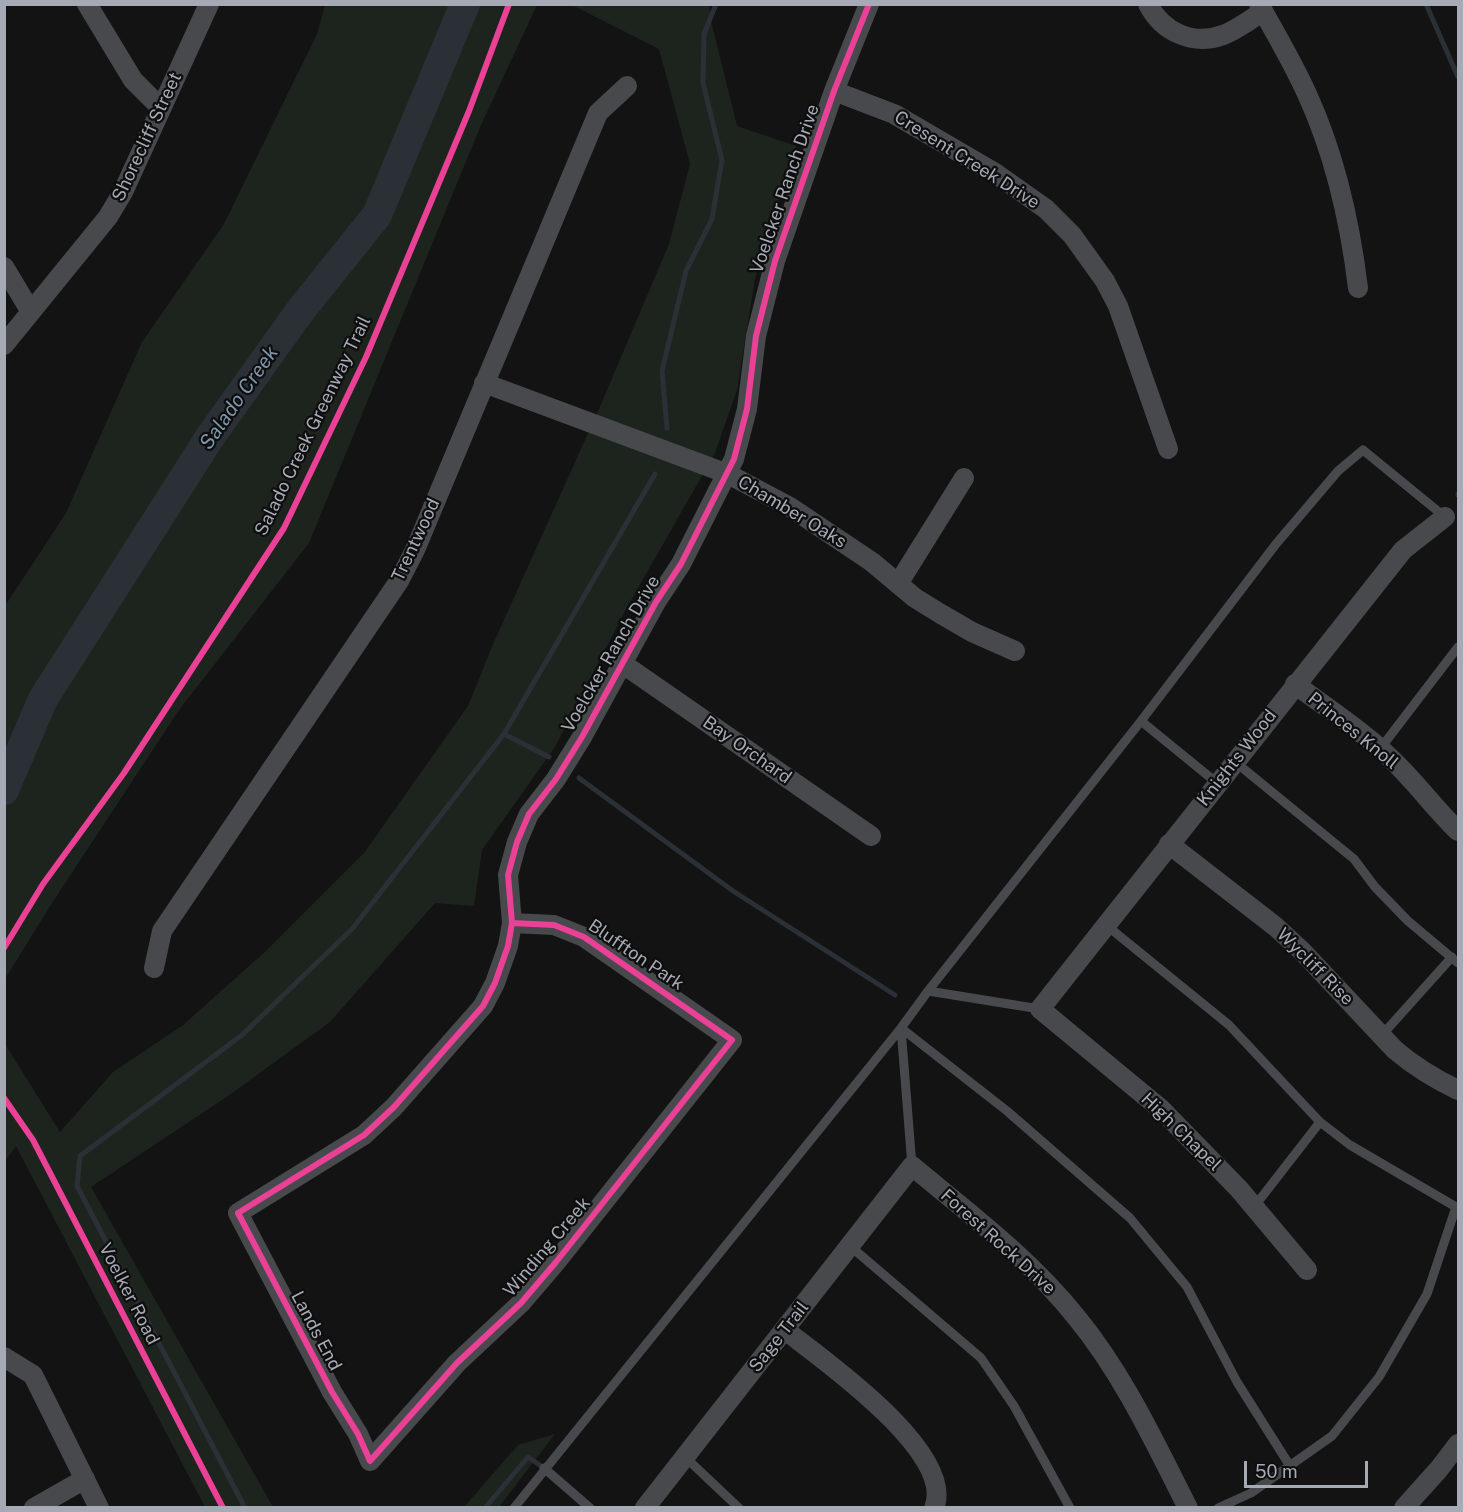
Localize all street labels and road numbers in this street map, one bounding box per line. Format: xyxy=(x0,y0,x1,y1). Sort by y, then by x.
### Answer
street label: Shorecliff Street xyxy=(108,69,186,205)
street label: Voelcker Ranch Drive xyxy=(746,102,824,276)
street label: Cresent Creek Drive xyxy=(890,107,1044,213)
street label: Salado Creek Greenway Trail xyxy=(250,313,376,539)
street label: Chamber Oaks xyxy=(734,471,850,553)
street label: Trentwood xyxy=(387,495,445,585)
street label: Voelcker Ranch Drive xyxy=(557,572,665,736)
street label: Princes Knoll xyxy=(1303,688,1403,774)
street label: Knights Wood xyxy=(1193,706,1281,810)
street label: Bay Orchard xyxy=(698,712,796,788)
street label: Bluffton Park xyxy=(584,915,688,995)
street label: Wycliff Rise xyxy=(1272,924,1358,1010)
street label: High Chapel xyxy=(1136,1088,1226,1176)
street label: Forest Rock Drive xyxy=(936,1185,1060,1299)
street label: Winding Creek xyxy=(499,1193,595,1301)
street label: Voelker Road xyxy=(94,1240,164,1348)
street label: Lands End xyxy=(286,1288,346,1374)
street label: Sage Trail xyxy=(745,1297,813,1377)

